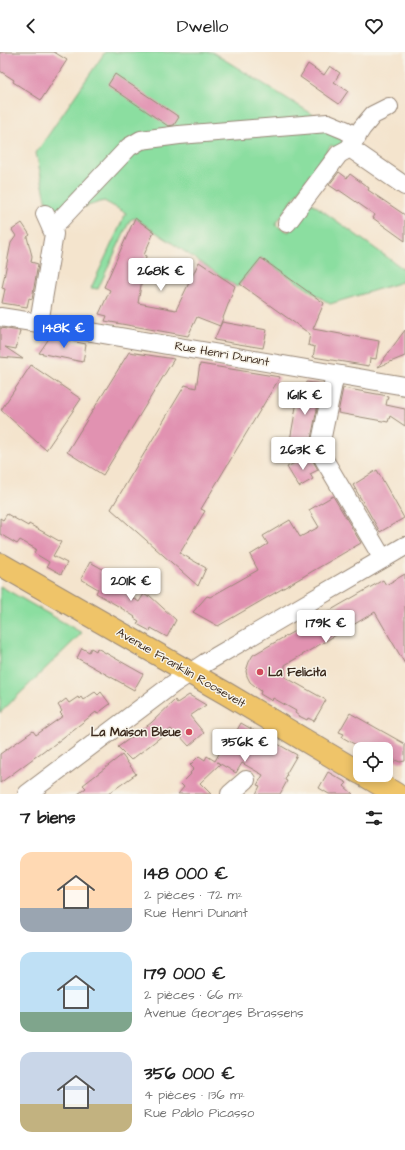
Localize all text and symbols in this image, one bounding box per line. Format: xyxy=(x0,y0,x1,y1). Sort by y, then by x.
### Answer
text: Dwello xyxy=(177,14,228,39)
icon: back xyxy=(20,15,42,37)
icon: heart xyxy=(363,15,385,37)
pin: 268K € xyxy=(128,258,194,292)
text: 268K € xyxy=(137,262,185,280)
pin: 148K € xyxy=(31,315,97,349)
text: 148K € xyxy=(43,319,85,337)
street label: Rue Henri Dunant xyxy=(173,337,271,371)
pin: 161K € xyxy=(272,382,338,416)
text: 161K € xyxy=(288,386,322,404)
pin: 263K € xyxy=(270,437,336,471)
text: 263K € xyxy=(280,441,326,459)
pin: 201K € xyxy=(98,568,164,602)
text: 201K € xyxy=(111,572,151,590)
pin: 179K € xyxy=(293,610,359,644)
text: 179K € xyxy=(306,614,346,632)
street label: Avenue Franklin Roosevelt xyxy=(113,624,249,712)
place label: La Felicita xyxy=(268,664,327,681)
marker: La Felicita xyxy=(255,667,265,677)
place label: La Maison Bleue xyxy=(91,724,182,741)
marker: La Maison Bleue xyxy=(184,727,194,737)
pin: 356K € xyxy=(212,729,278,763)
text: 356K € xyxy=(221,733,269,751)
map controls xyxy=(353,742,393,782)
button: locate xyxy=(353,742,393,782)
text: 7 biens xyxy=(20,806,76,830)
icon: filters xyxy=(363,807,385,829)
text: 148 000 € xyxy=(144,862,228,886)
icon: home xyxy=(52,868,100,916)
text: 2 pièces · 72 m² xyxy=(144,886,243,904)
text: Rue Henri Dunant xyxy=(144,904,248,922)
text: 179 000 € xyxy=(144,962,226,986)
icon: home xyxy=(52,968,100,1016)
text: 2 pièces · 66 m² xyxy=(144,986,243,1004)
text: Avenue Georges Brassens xyxy=(144,1004,304,1022)
text: 356 000 € xyxy=(144,1062,235,1086)
icon: home xyxy=(52,1068,100,1116)
text: 4 pièces · 136 m² xyxy=(144,1086,245,1104)
text: Rue Pablo Picasso xyxy=(144,1104,254,1122)

